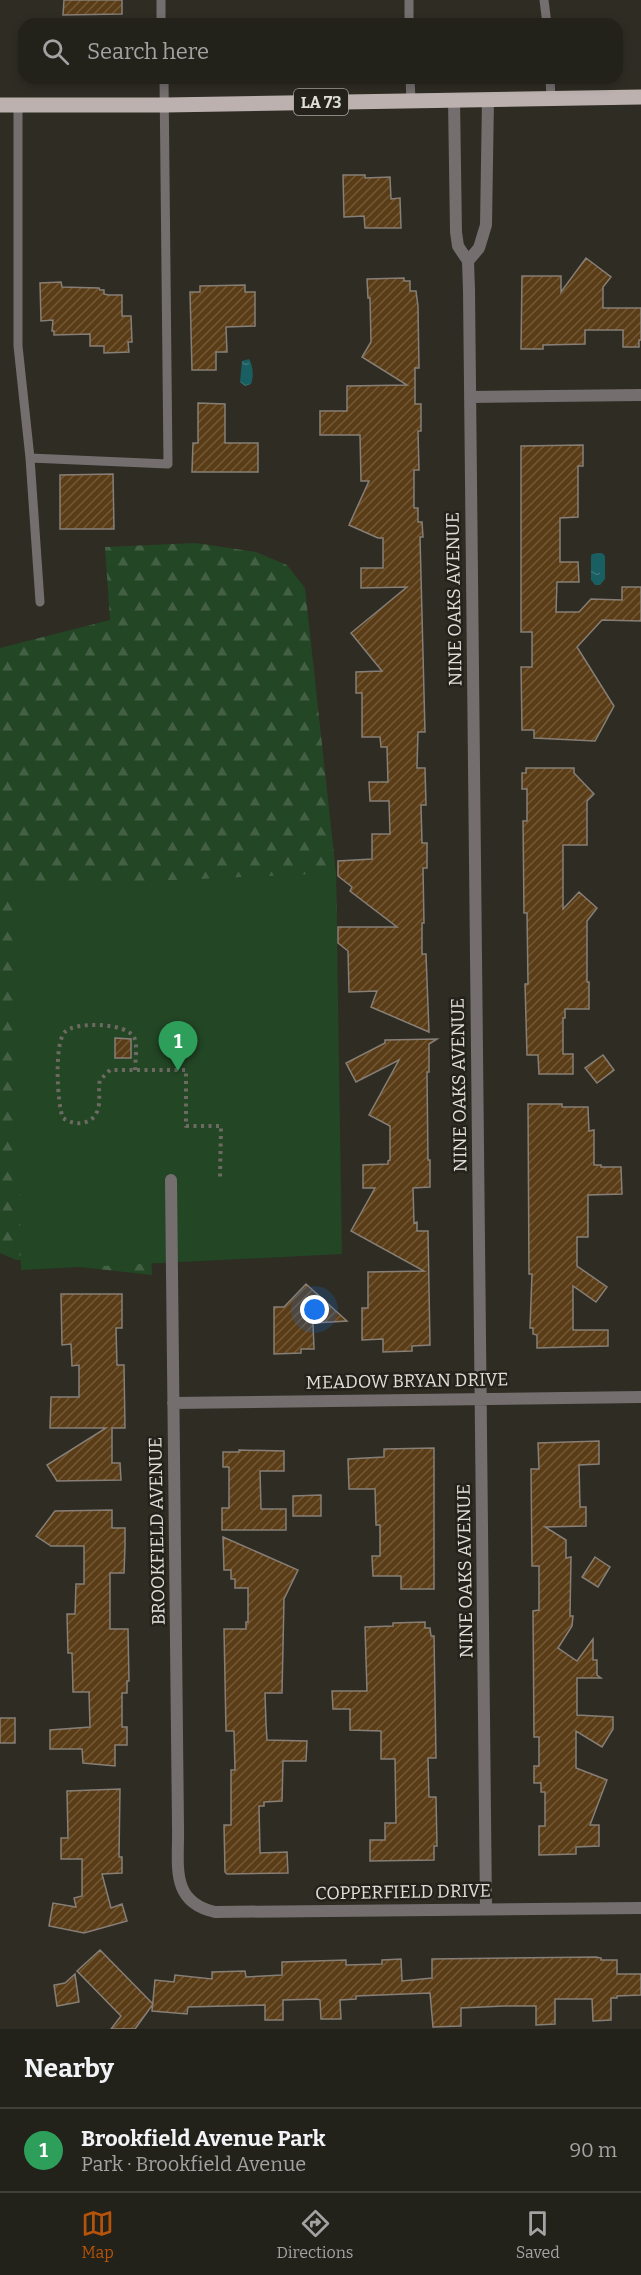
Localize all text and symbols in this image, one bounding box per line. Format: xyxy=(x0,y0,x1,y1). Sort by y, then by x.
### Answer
search box xyxy=(18,18,623,84)
icon: search xyxy=(39,35,72,68)
text: Search here xyxy=(87,38,209,65)
road number: LA 73 xyxy=(294,89,348,115)
street label: NINE OAKS AVENUE xyxy=(441,512,467,686)
street label: NINE OAKS AVENUE xyxy=(446,998,472,1172)
pin: 1 xyxy=(158,1022,198,1071)
your location xyxy=(300,1295,329,1324)
street label: MEADOW BRYAN DRIVE xyxy=(306,1368,508,1394)
street label: BROOKFIELD AVENUE xyxy=(144,1437,170,1625)
street label: NINE OAKS AVENUE xyxy=(452,1484,478,1658)
street label: COPPERFIELD DRIVE xyxy=(315,1879,491,1905)
text: Nearby xyxy=(24,2053,114,2084)
text: Brookfield Avenue Park xyxy=(81,2125,326,2152)
text: 1 xyxy=(39,2138,48,2162)
text: 90 m xyxy=(569,2138,617,2162)
text: Park · Brookfield Avenue xyxy=(81,2152,306,2176)
tab: Map xyxy=(81,2207,114,2262)
tab: Directions xyxy=(277,2207,354,2262)
tab: Saved xyxy=(516,2207,560,2262)

